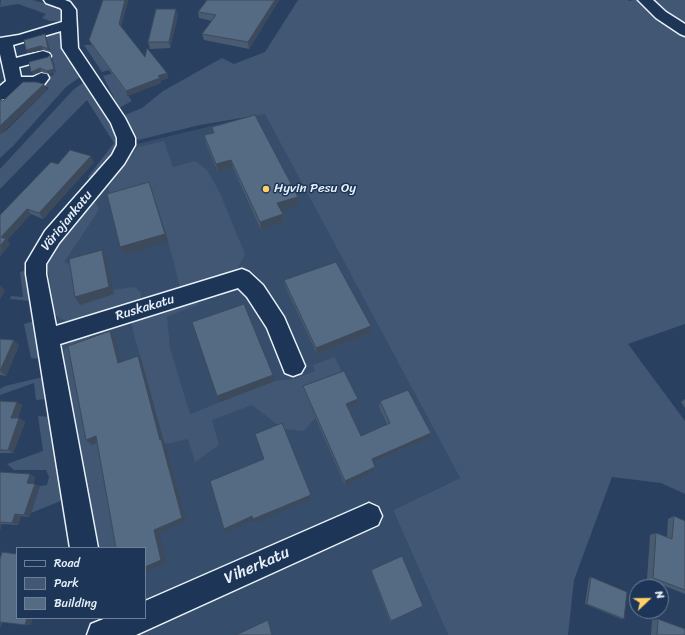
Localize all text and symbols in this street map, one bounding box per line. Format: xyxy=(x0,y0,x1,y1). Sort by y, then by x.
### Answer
place label: Hyvin Pesu Oy xyxy=(274,181,356,197)
marker: Hyvin Pesu Oy xyxy=(261,184,271,194)
street label: Väriojankatu xyxy=(38,188,96,254)
street label: Ruskakatu xyxy=(114,292,176,324)
street label: Viherkatu xyxy=(221,543,293,589)
legend xyxy=(16,547,146,619)
text: Road xyxy=(54,552,80,574)
text: Park xyxy=(54,572,79,594)
north arrow xyxy=(629,579,669,619)
text: N xyxy=(649,588,670,602)
text: Building xyxy=(54,592,97,614)

